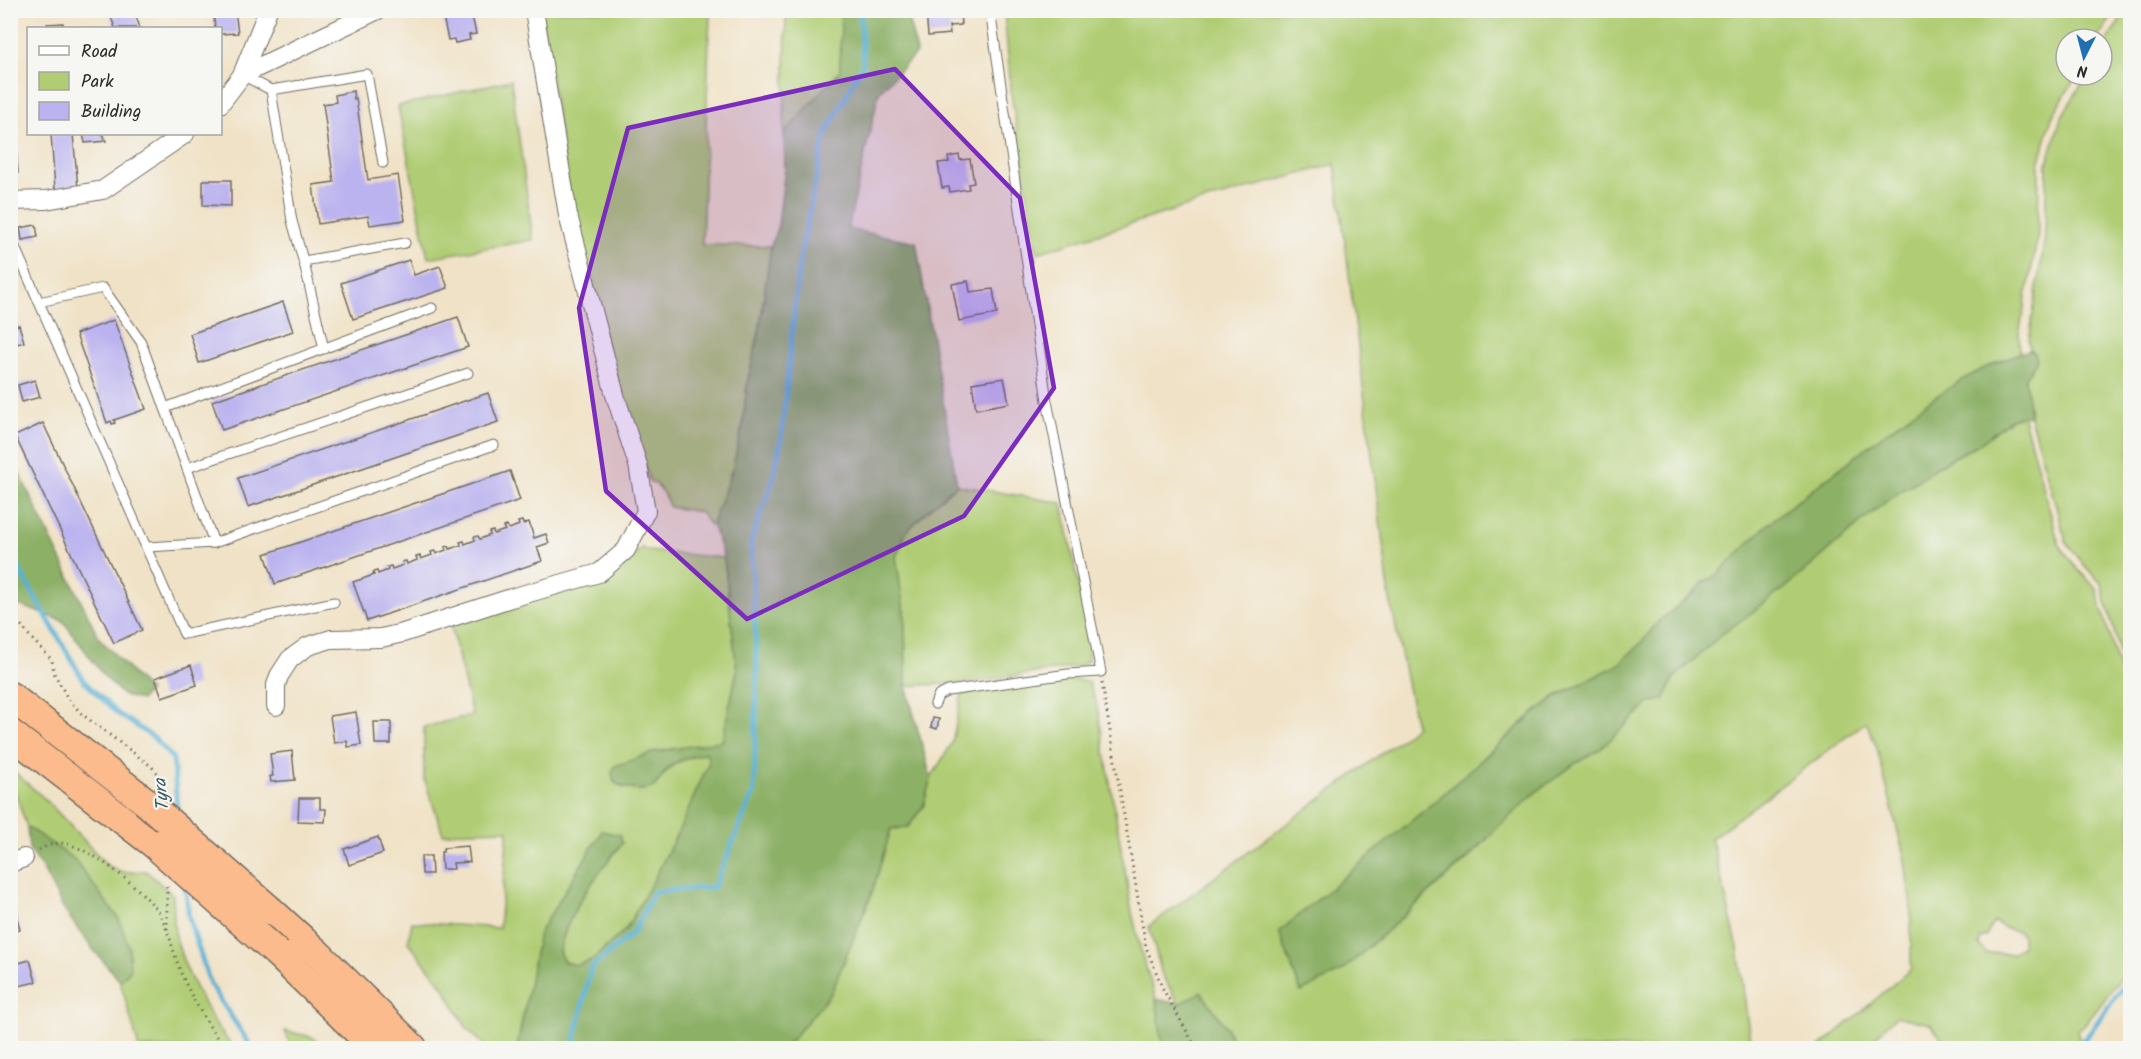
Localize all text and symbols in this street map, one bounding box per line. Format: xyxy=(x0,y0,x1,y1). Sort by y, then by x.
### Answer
legend xyxy=(27,27,222,135)
north arrow xyxy=(2054,27,2114,87)
text: Road xyxy=(81,38,118,67)
text: N xyxy=(2076,57,2089,83)
text: Park xyxy=(81,68,114,97)
text: Building xyxy=(81,98,141,127)
water label: Tyra xyxy=(146,776,179,813)

